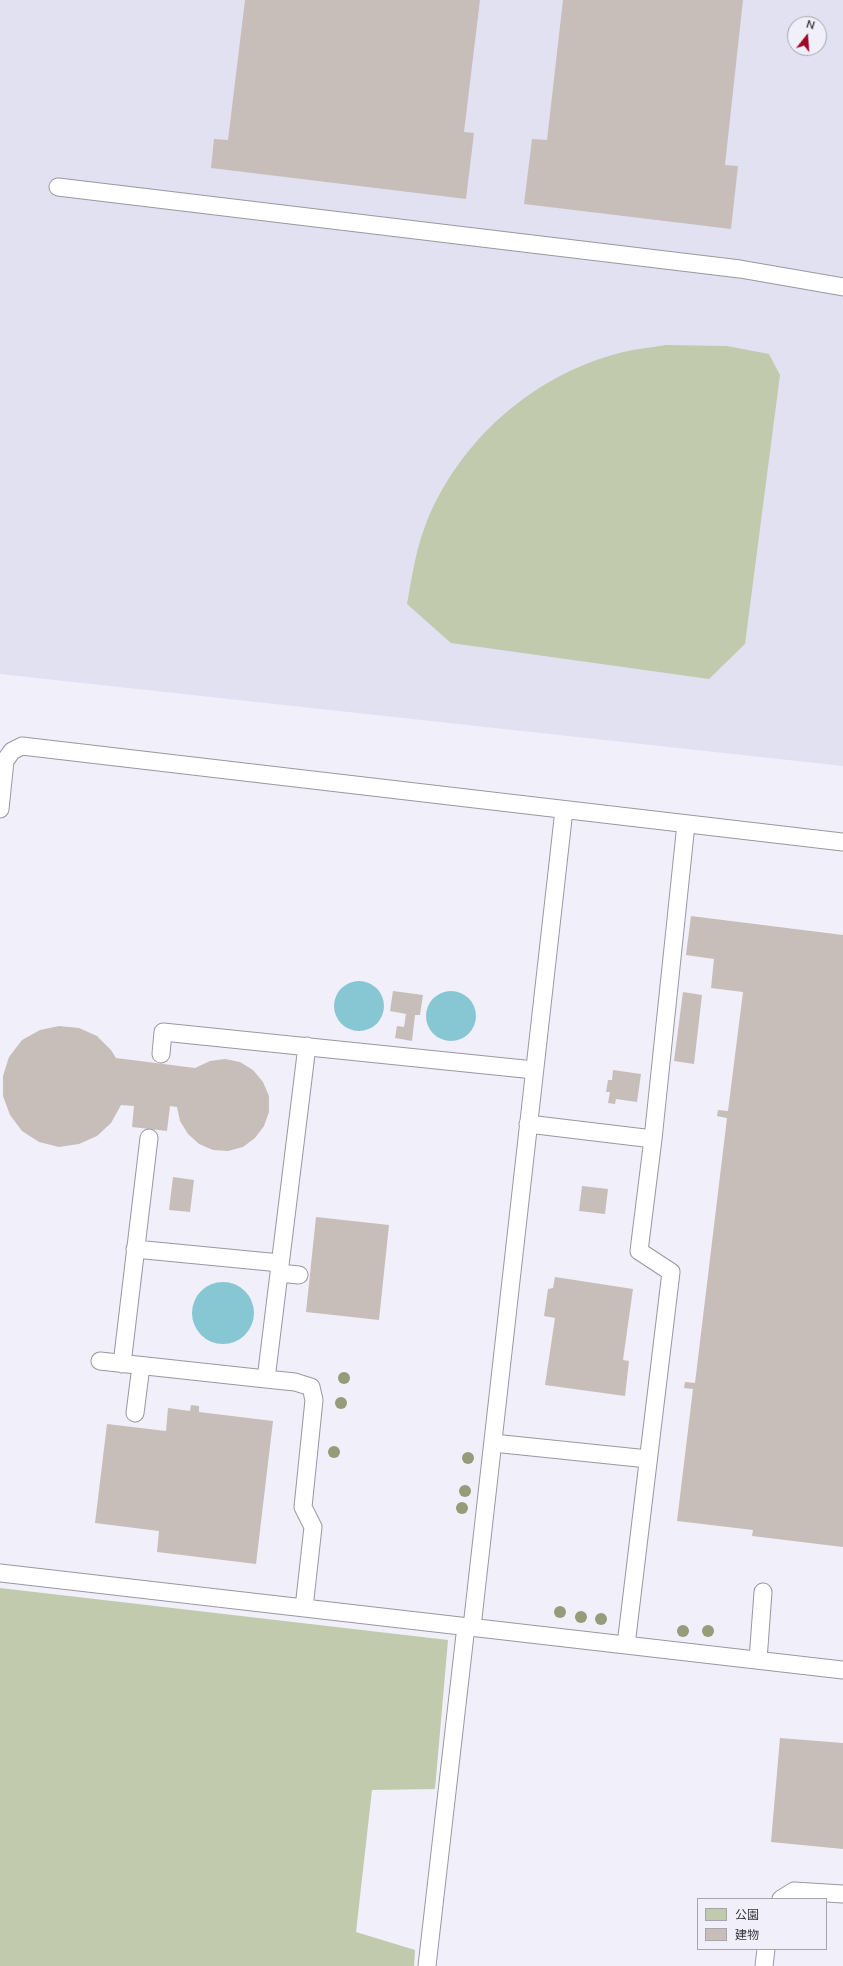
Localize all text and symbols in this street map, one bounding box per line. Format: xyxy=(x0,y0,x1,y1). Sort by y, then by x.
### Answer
north arrow xyxy=(787,16,827,56)
text: N xyxy=(804,17,816,33)
legend xyxy=(697,1898,827,1950)
text: 公園 xyxy=(735,1907,759,1923)
text: 建物 xyxy=(735,1927,759,1943)

